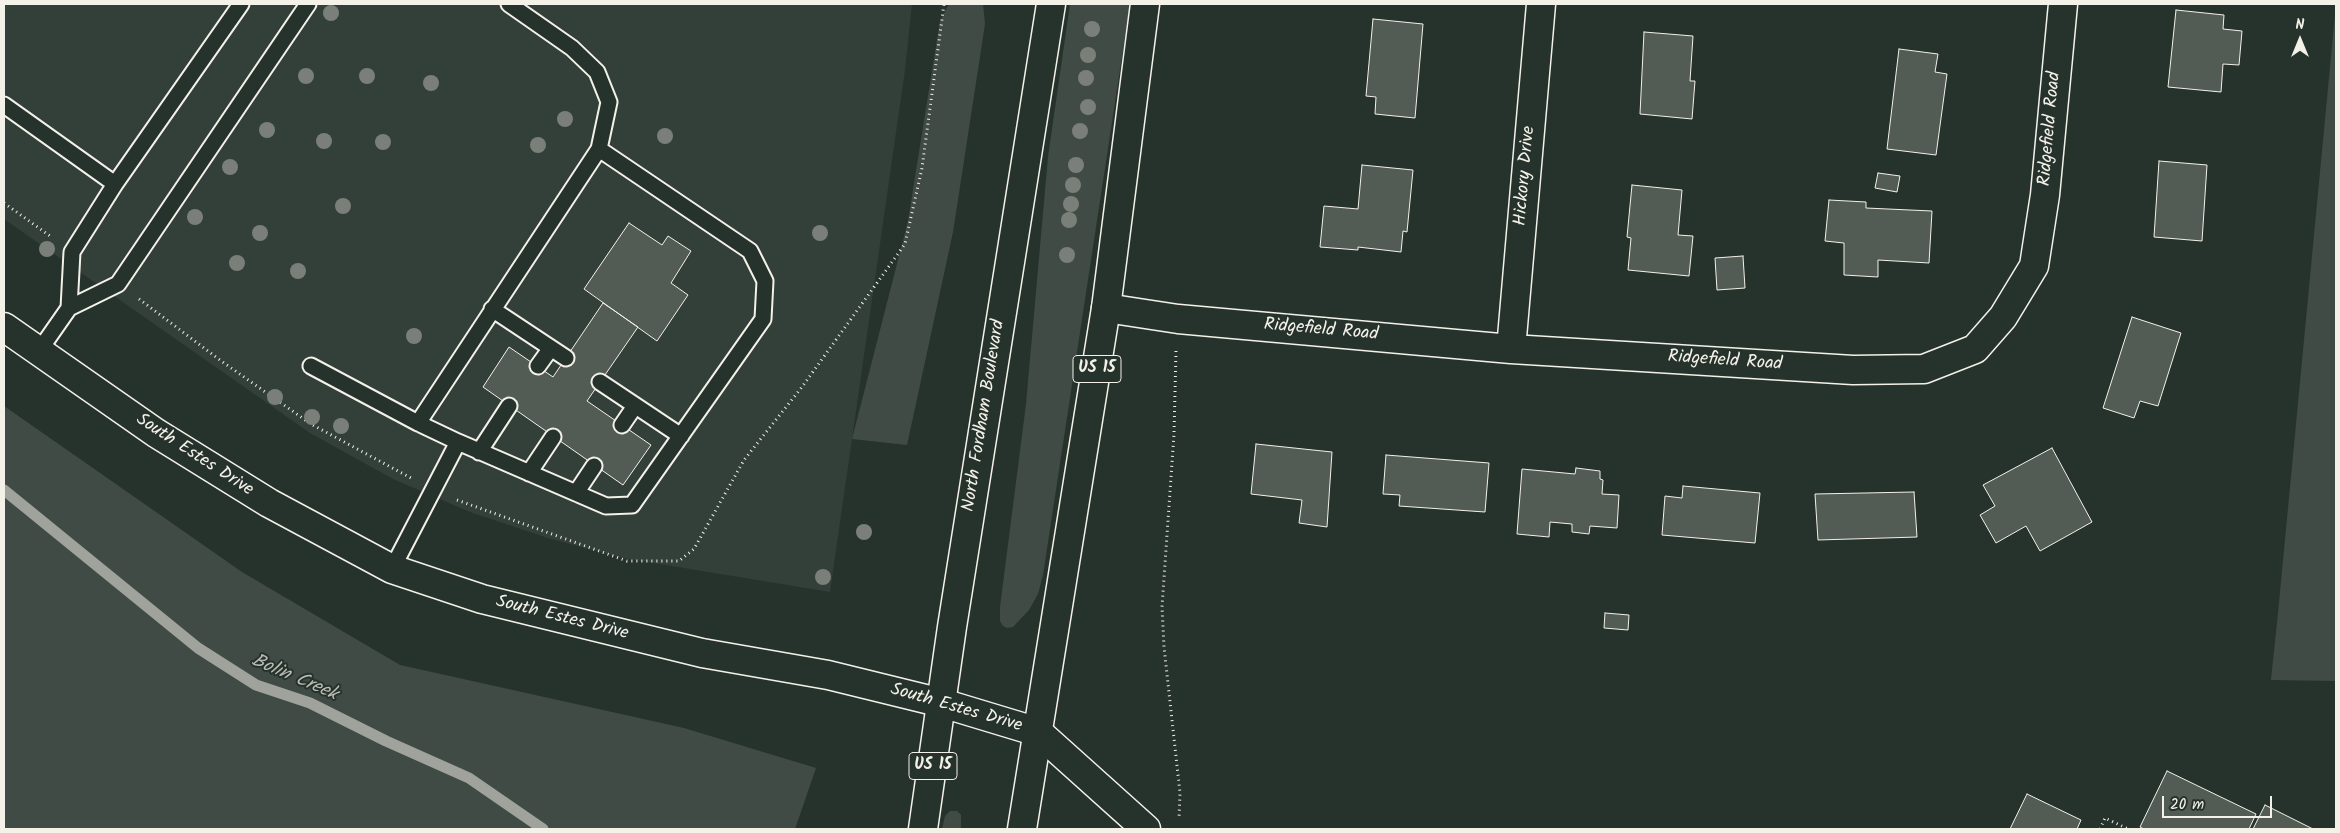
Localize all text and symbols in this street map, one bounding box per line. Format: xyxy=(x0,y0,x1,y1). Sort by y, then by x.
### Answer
text: N xyxy=(2296,14,2304,36)
north arrow xyxy=(2275,15,2325,65)
street label: Ridgefield Road xyxy=(2035,71,2067,187)
street label: Hickory Drive xyxy=(1511,125,1541,227)
street label: Ridgefield Road xyxy=(1263,315,1379,347)
street label: North Fordham Boulevard xyxy=(959,318,1011,514)
street label: Ridgefield Road xyxy=(1667,347,1783,377)
road number: US 15 xyxy=(1073,356,1121,382)
street label: South Estes Drive xyxy=(131,410,257,502)
street label: South Estes Drive xyxy=(493,592,631,646)
water label: Bolin Creek xyxy=(248,651,340,707)
street label: South Estes Drive xyxy=(888,680,1024,738)
road number: US 15 xyxy=(909,752,957,779)
scale bar xyxy=(2165,786,2275,818)
text: 20 m xyxy=(2170,793,2204,817)

